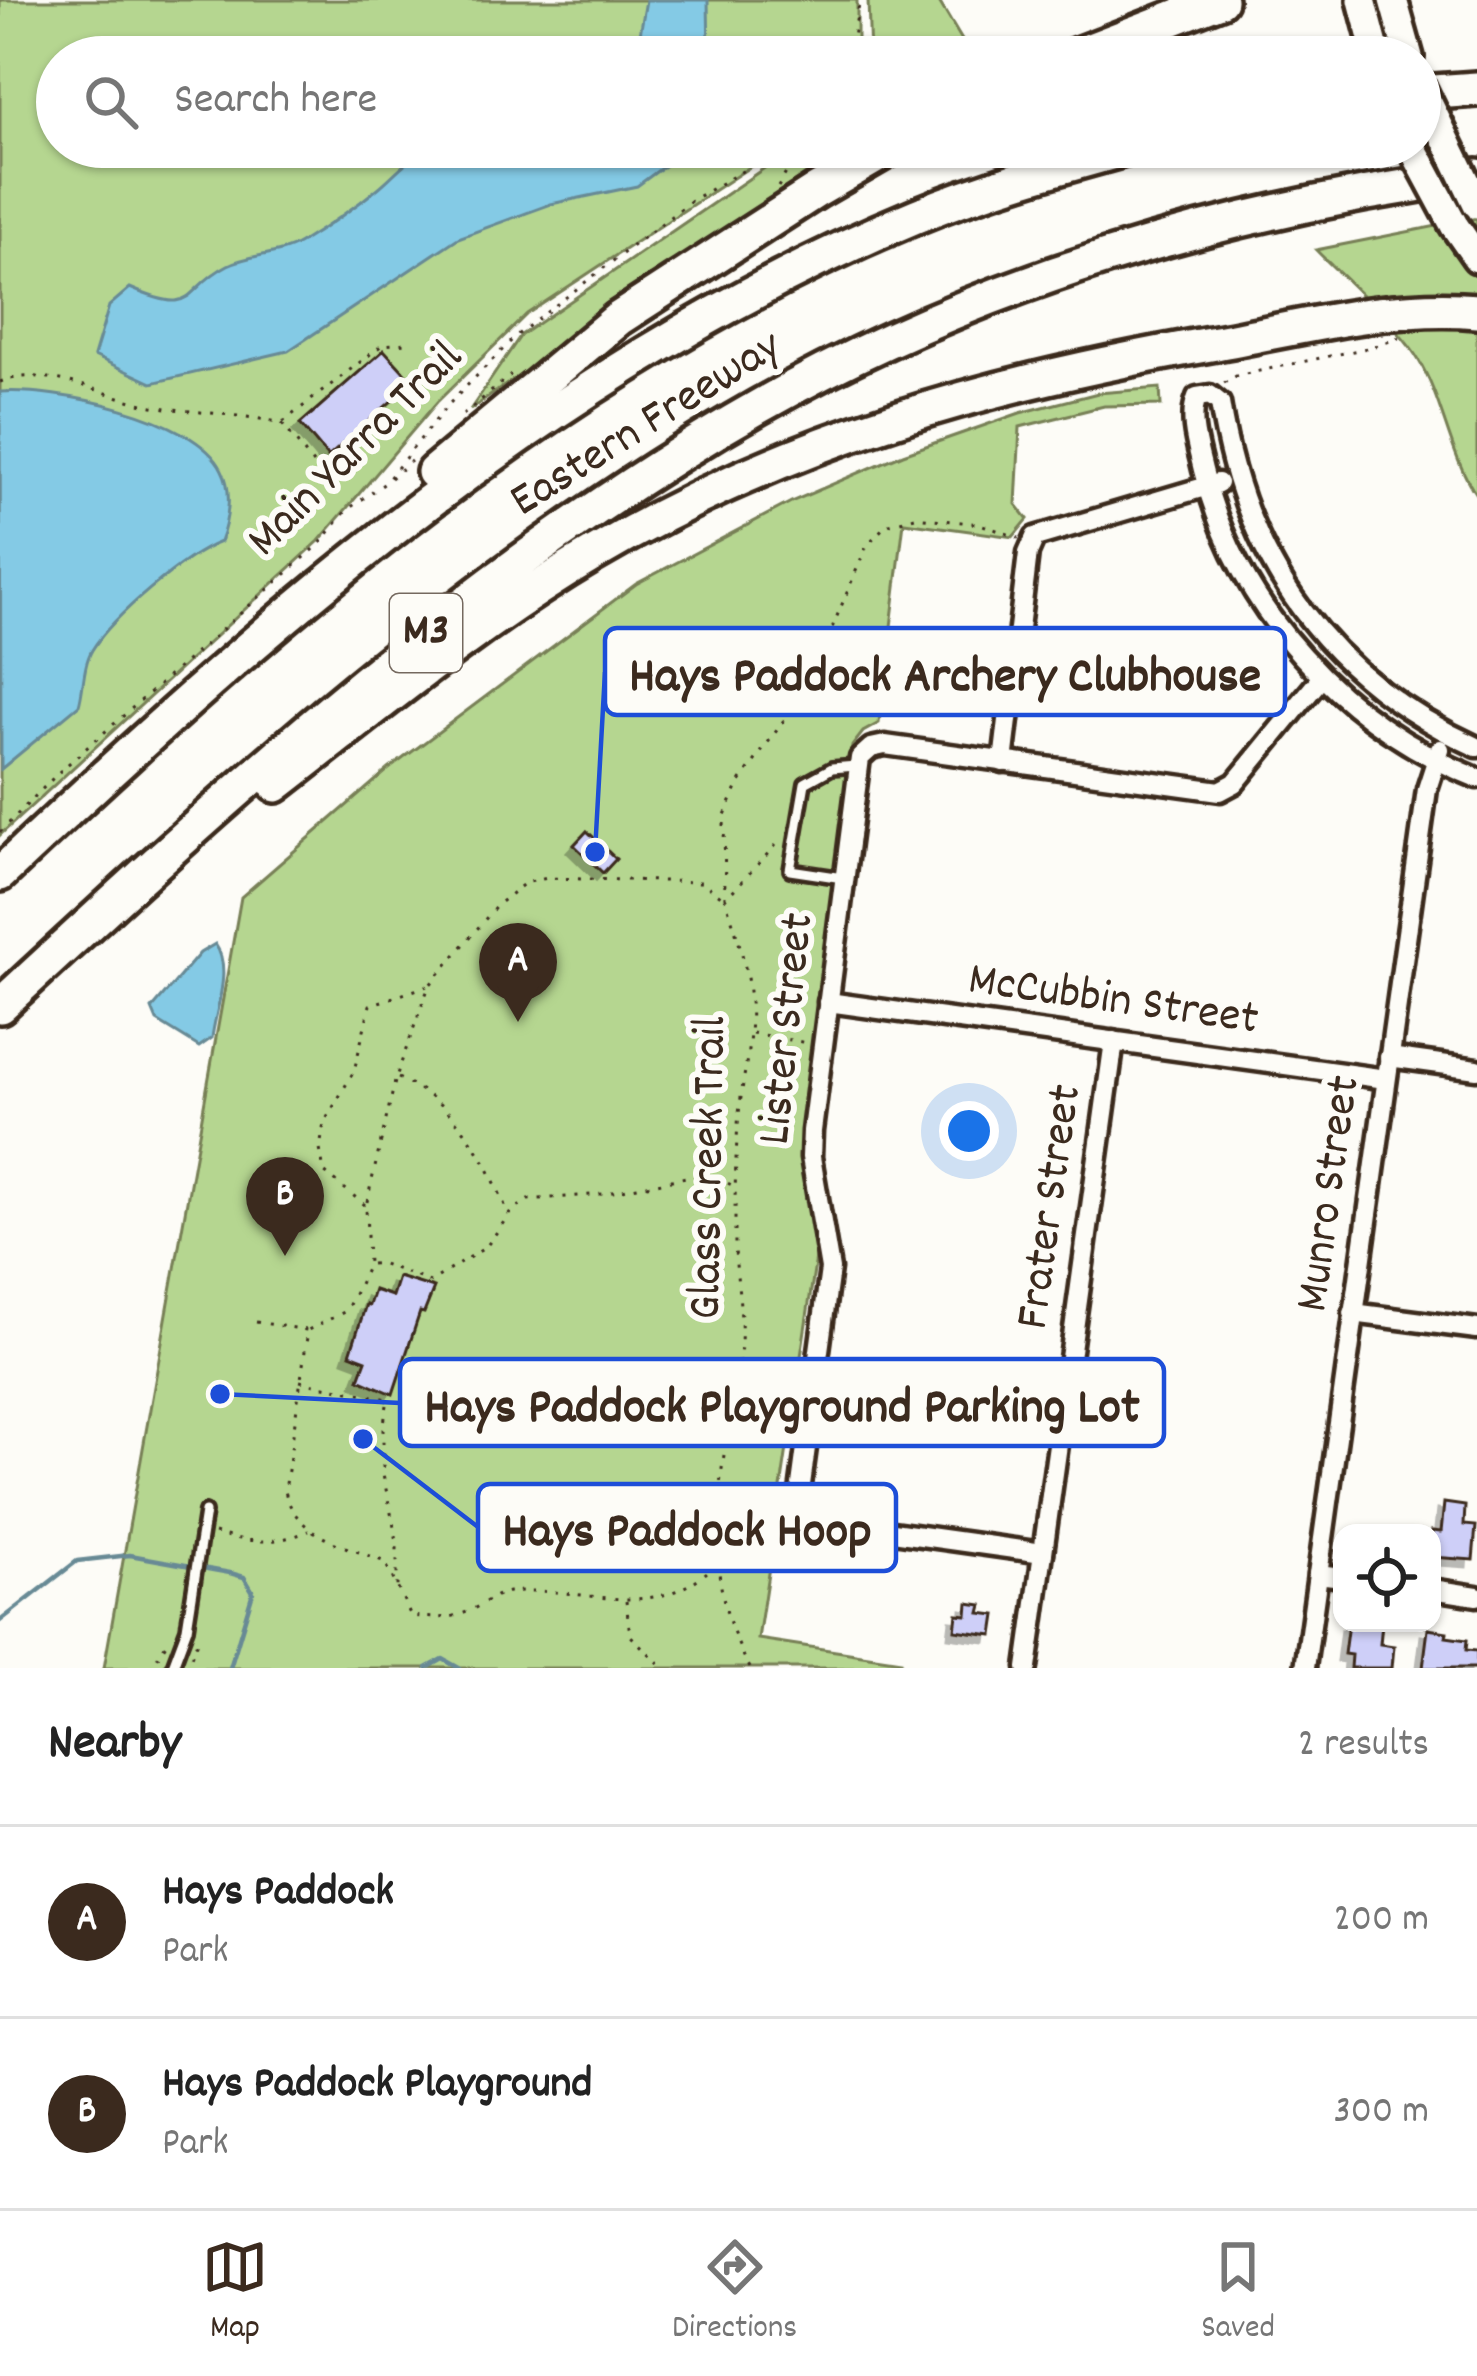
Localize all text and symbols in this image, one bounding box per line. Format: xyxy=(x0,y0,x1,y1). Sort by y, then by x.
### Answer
search box xyxy=(36,36,1441,168)
icon: search xyxy=(78,69,144,135)
text: Search here xyxy=(174,70,377,134)
street label: Eastern Freeway xyxy=(498,314,797,537)
street label: Main Yarra Trail xyxy=(233,327,481,575)
road number: M3 xyxy=(390,594,462,672)
callout: Hays Paddock Archery Clubhouse xyxy=(605,628,1285,715)
text: Hays Paddock Archery Clubhouse xyxy=(629,644,1261,716)
street label: Lister Street xyxy=(743,910,835,1148)
pin: A xyxy=(479,923,557,1022)
street label: McCubbin Street xyxy=(964,948,1262,1056)
street label: Glass Creek Trail xyxy=(674,1016,748,1320)
street label: Munro Street xyxy=(1280,1071,1382,1317)
street label: Frater Street xyxy=(1001,1080,1103,1334)
your location xyxy=(939,1101,999,1161)
pin: B xyxy=(246,1157,324,1256)
callout: Hays Paddock Playground Parking Lot xyxy=(400,1359,1164,1446)
text: Hays Paddock Playground Parking Lot xyxy=(424,1375,1140,1447)
callout: Hays Paddock Hoop xyxy=(478,1484,896,1571)
text: Hays Paddock Hoop xyxy=(502,1499,872,1571)
map controls xyxy=(1333,1524,1441,1632)
button: locate xyxy=(1333,1524,1441,1632)
text: Nearby xyxy=(48,1710,181,1782)
text: 2 results xyxy=(1298,1719,1429,1774)
text: Hays Paddock xyxy=(162,1862,394,1926)
text: A xyxy=(76,1894,98,1949)
text: 200 m xyxy=(1334,1894,1429,1949)
text: Park xyxy=(162,1926,228,1981)
text: Hays Paddock Playground xyxy=(162,2054,592,2118)
text: B xyxy=(78,2086,96,2141)
text: 300 m xyxy=(1333,2086,1429,2141)
text: Park xyxy=(162,2118,228,2173)
tab: Map xyxy=(202,2234,268,2353)
tab: Directions xyxy=(672,2234,797,2353)
tab: Saved xyxy=(1201,2234,1275,2353)

